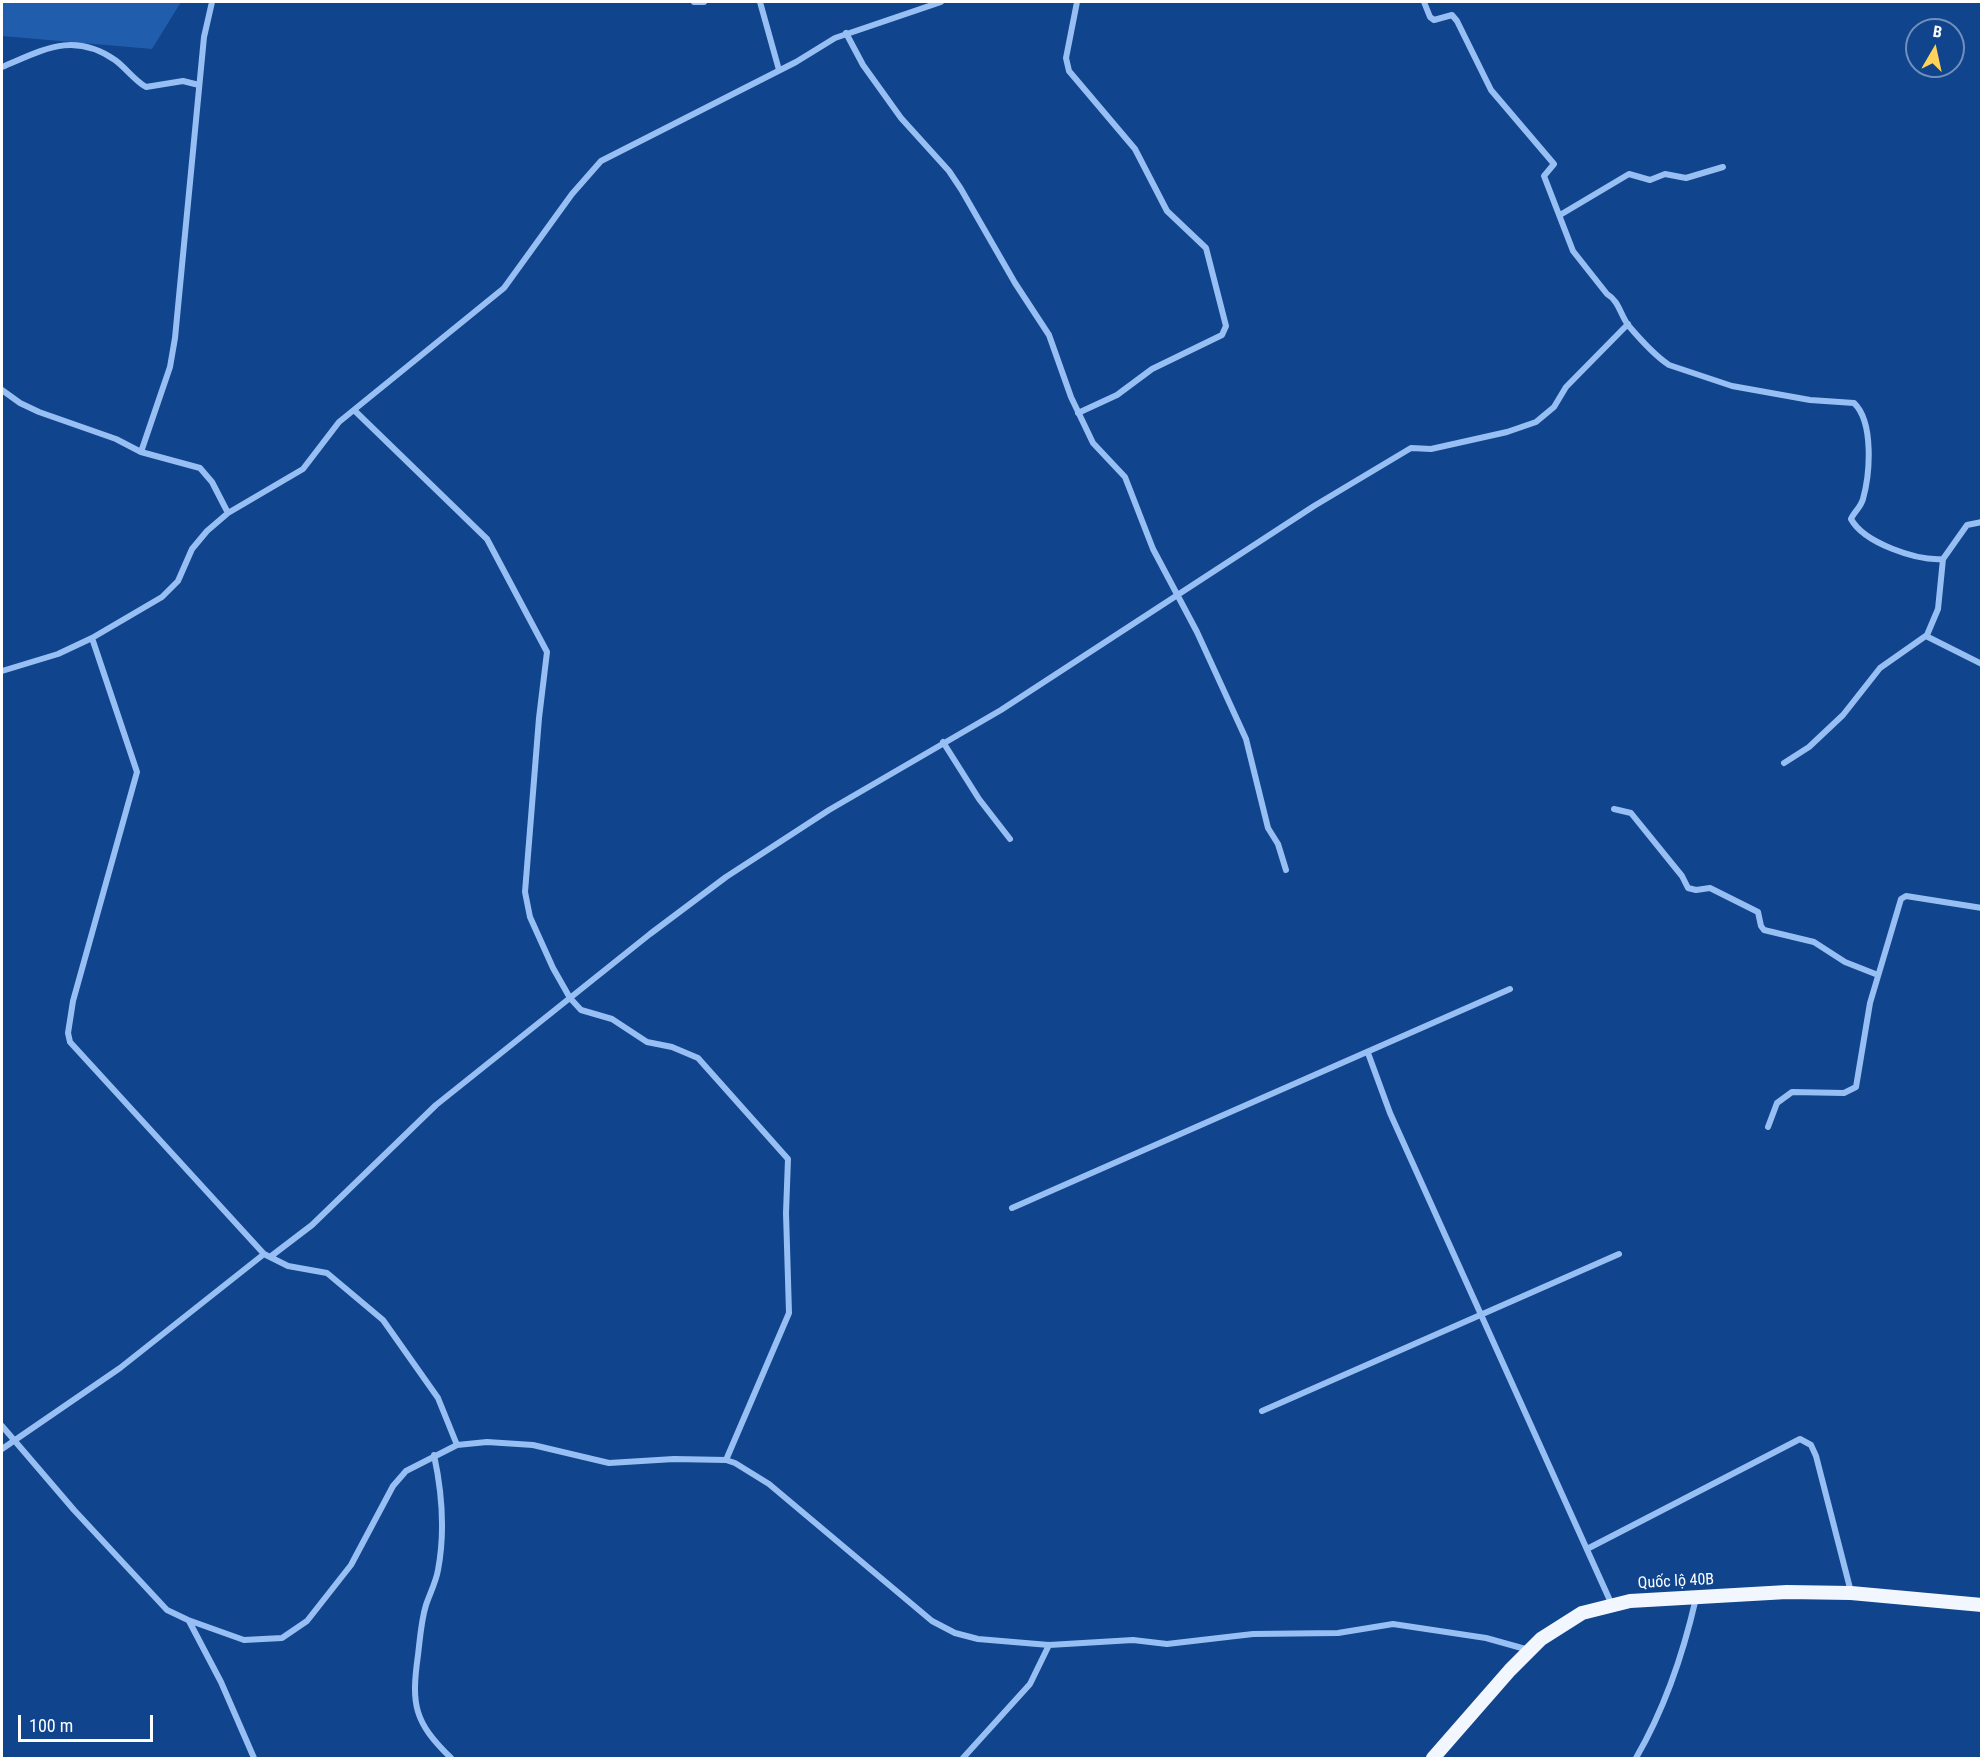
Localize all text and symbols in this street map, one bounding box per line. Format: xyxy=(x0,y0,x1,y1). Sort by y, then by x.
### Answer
north arrow xyxy=(1905,18,1965,78)
text: B xyxy=(1932,22,1943,42)
street label: Quốc lộ 40B xyxy=(1637,1570,1715,1594)
scale bar xyxy=(21,1703,156,1741)
text: 100 m xyxy=(29,1715,73,1736)

